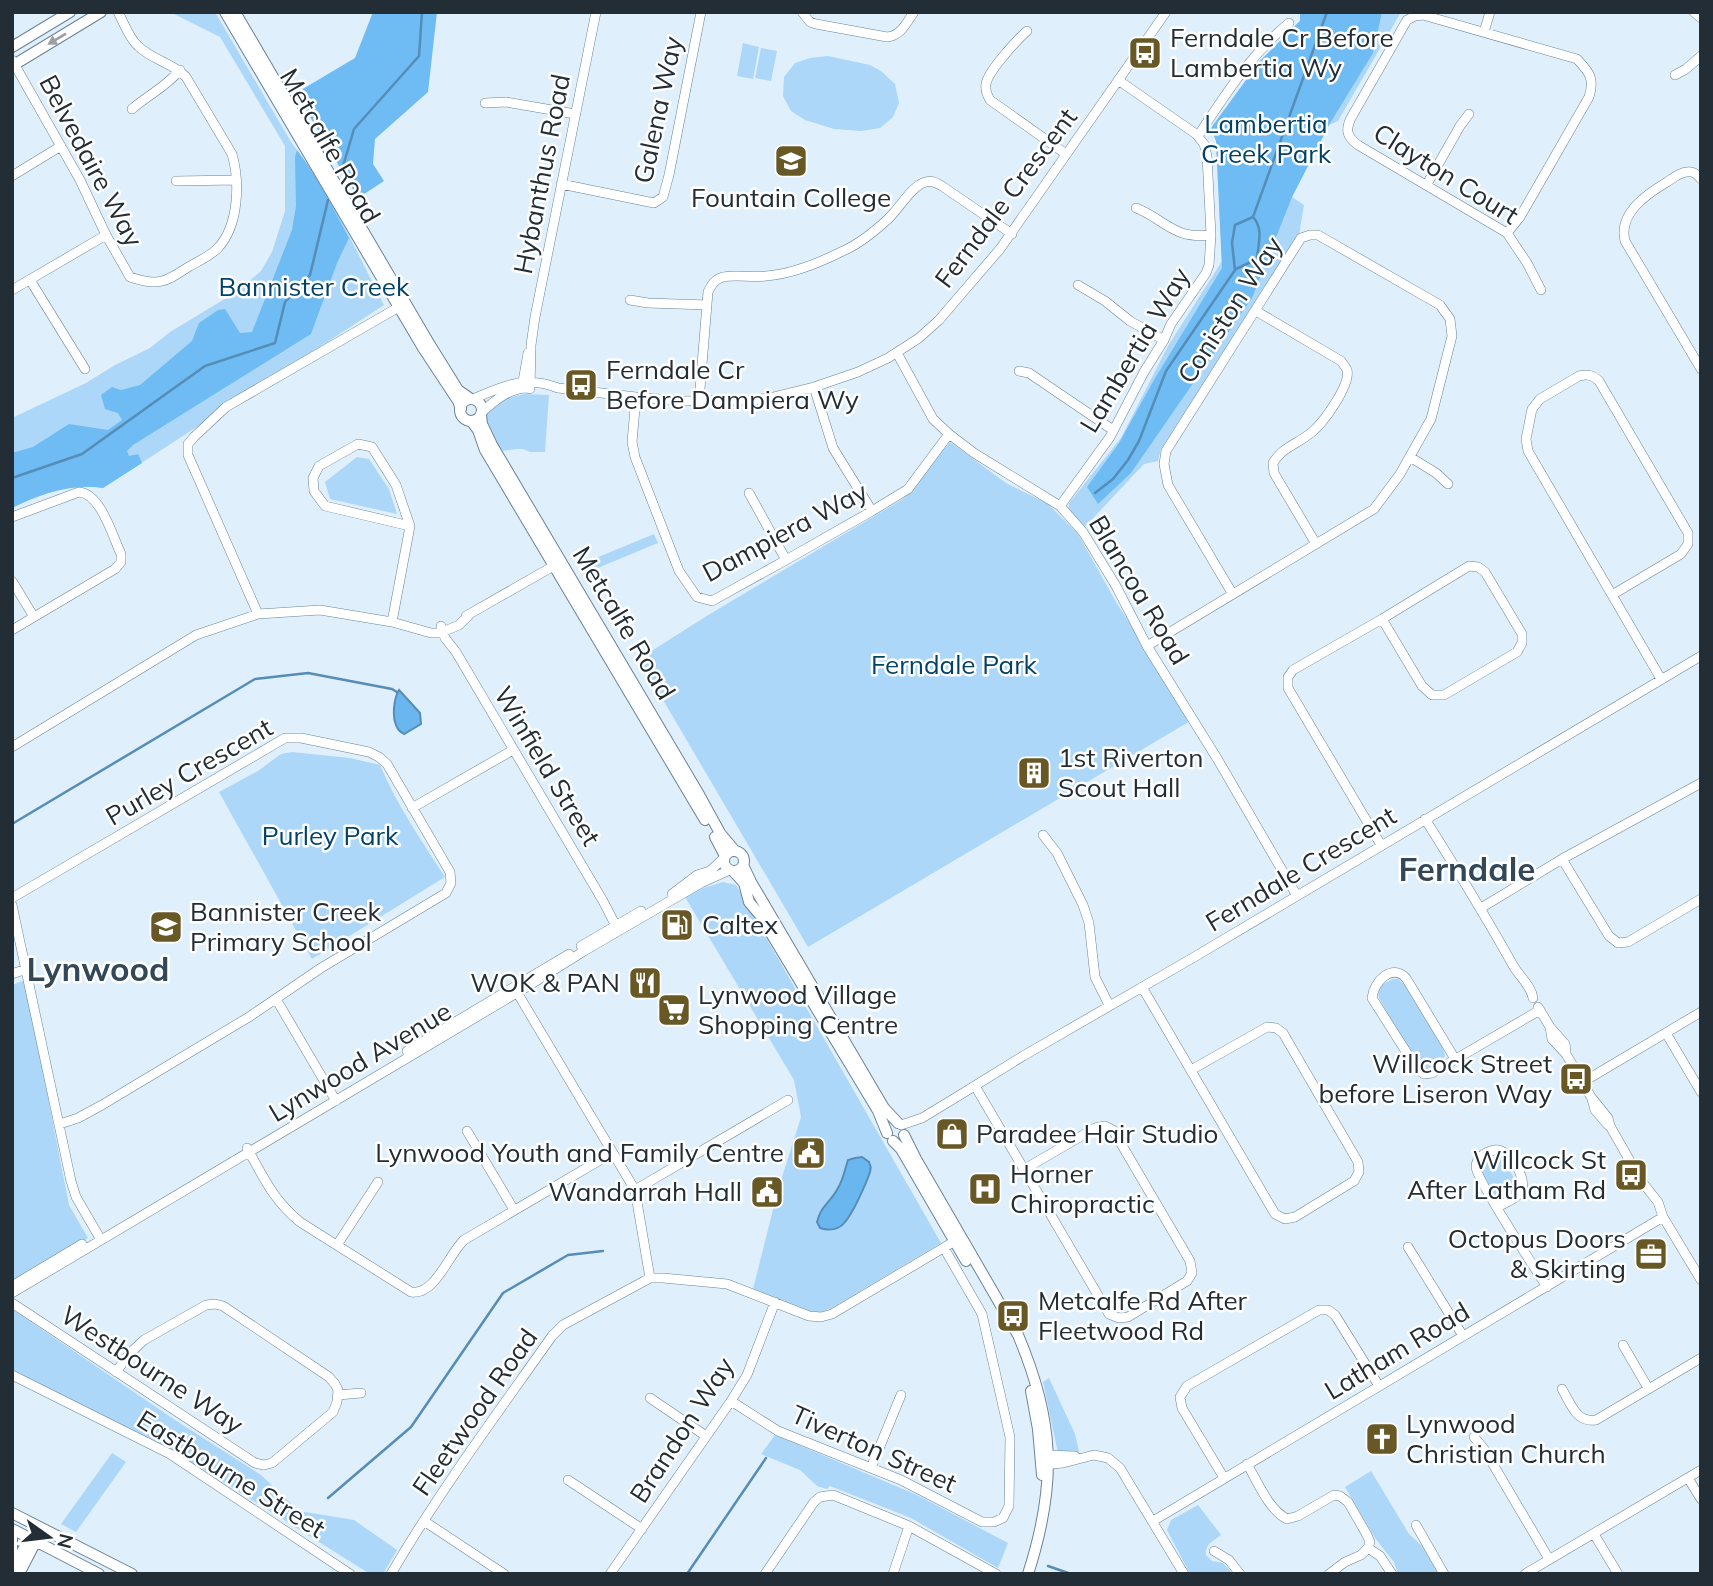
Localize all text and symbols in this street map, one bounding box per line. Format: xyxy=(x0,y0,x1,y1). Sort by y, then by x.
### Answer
place label: Ferndale Cr Before Lambertia Wy xyxy=(1170,21,1394,84)
one-way arrow xyxy=(47,33,66,46)
street label: Galena Way xyxy=(626,33,689,186)
bus stop icon: Ferndale Cr Before Lambertia Wy xyxy=(1126,34,1164,72)
street label: Metcalfe Road xyxy=(273,63,388,229)
street label: Belvedaire Way xyxy=(32,69,151,253)
street label: Hybanthus Road xyxy=(506,71,577,277)
street label: Ferndale Crescent xyxy=(927,101,1084,294)
park label: Lambertia Creek Park xyxy=(1201,107,1332,170)
street label: Clayton Court xyxy=(1367,116,1525,231)
school or university icon: Fountain College xyxy=(772,142,810,180)
place label: Fountain College xyxy=(691,181,891,214)
street label: Coniston Way xyxy=(1170,230,1289,389)
street label: Lambertia Way xyxy=(1072,261,1197,438)
park label: Bannister Creek xyxy=(219,270,410,303)
place label: Ferndale Cr Before Dampiera Wy xyxy=(606,353,859,416)
bus stop icon: Ferndale Cr Before Dampiera Wy xyxy=(562,366,600,404)
street label: Dampiera Way xyxy=(697,474,873,589)
street label: Blancoa Road xyxy=(1082,509,1197,670)
street label: Metcalfe Road xyxy=(566,540,683,705)
park label: Ferndale Park xyxy=(871,648,1038,681)
street label: Winfield Street xyxy=(487,680,608,851)
street label: Purley Crescent xyxy=(99,710,278,833)
place label: 1st Riverton Scout Hall xyxy=(1058,741,1203,804)
building icon: 1st Riverton Scout Hall xyxy=(1015,754,1053,792)
street label: Ferndale Crescent xyxy=(1199,799,1402,938)
park label: Purley Park xyxy=(262,819,399,852)
district label: Ferndale xyxy=(1399,848,1535,889)
place label: Bannister Creek Primary School xyxy=(190,895,381,958)
fuel station icon: Caltex xyxy=(658,906,696,944)
school or university icon: Bannister Creek Primary School xyxy=(147,908,185,946)
place label: Caltex xyxy=(702,908,778,941)
district label: Lynwood xyxy=(27,948,170,989)
restaurant icon: WOK & PAN xyxy=(626,964,664,1002)
place label: WOK & PAN xyxy=(470,966,620,999)
place label: Lynwood Village Shopping Centre xyxy=(698,978,898,1041)
supermarket icon: Lynwood Village Shopping Centre xyxy=(655,991,693,1029)
street label: Lynwood Avenue xyxy=(263,994,457,1129)
place label: Willcock Street before Liseron Way xyxy=(1319,1047,1552,1110)
bus stop icon: Willcock Street before Liseron Way xyxy=(1557,1060,1595,1098)
shop icon: Paradee Hair Studio xyxy=(933,1115,971,1153)
place label: Paradee Hair Studio xyxy=(976,1117,1218,1150)
public building icon: Lynwood Youth and Family Centre xyxy=(790,1134,828,1172)
place label: Lynwood Youth and Family Centre xyxy=(375,1136,784,1169)
place label: Willcock St After Latham Rd xyxy=(1407,1143,1606,1206)
bus stop icon: Willcock St After Latham Rd xyxy=(1612,1156,1650,1194)
place label: Horner Chiropractic xyxy=(1010,1157,1155,1220)
hospital icon: Horner Chiropractic xyxy=(966,1170,1004,1208)
public building icon: Wandarrah Hall xyxy=(748,1173,786,1211)
place label: Wandarrah Hall xyxy=(548,1175,742,1208)
place label: Octopus Doors & Skirting xyxy=(1448,1222,1626,1285)
office icon: Octopus Doors & Skirting xyxy=(1632,1235,1670,1273)
place label: Metcalfe Rd After Fleetwood Rd xyxy=(1038,1284,1248,1347)
street label: Latham Road xyxy=(1318,1294,1475,1407)
bus stop icon: Metcalfe Rd After Fleetwood Rd xyxy=(994,1297,1032,1335)
street label: Westbourne Way xyxy=(55,1298,250,1441)
street label: Fleetwood Road xyxy=(405,1322,544,1502)
street label: Brandon Way xyxy=(622,1351,741,1509)
street label: Tiverton Street xyxy=(786,1397,962,1500)
street label: Eastbourne Street xyxy=(131,1402,331,1545)
place label: Lynwood Christian Church xyxy=(1406,1407,1606,1470)
church icon: Lynwood Christian Church xyxy=(1363,1420,1401,1458)
north arrow xyxy=(14,1502,84,1572)
text: N xyxy=(52,1531,79,1551)

